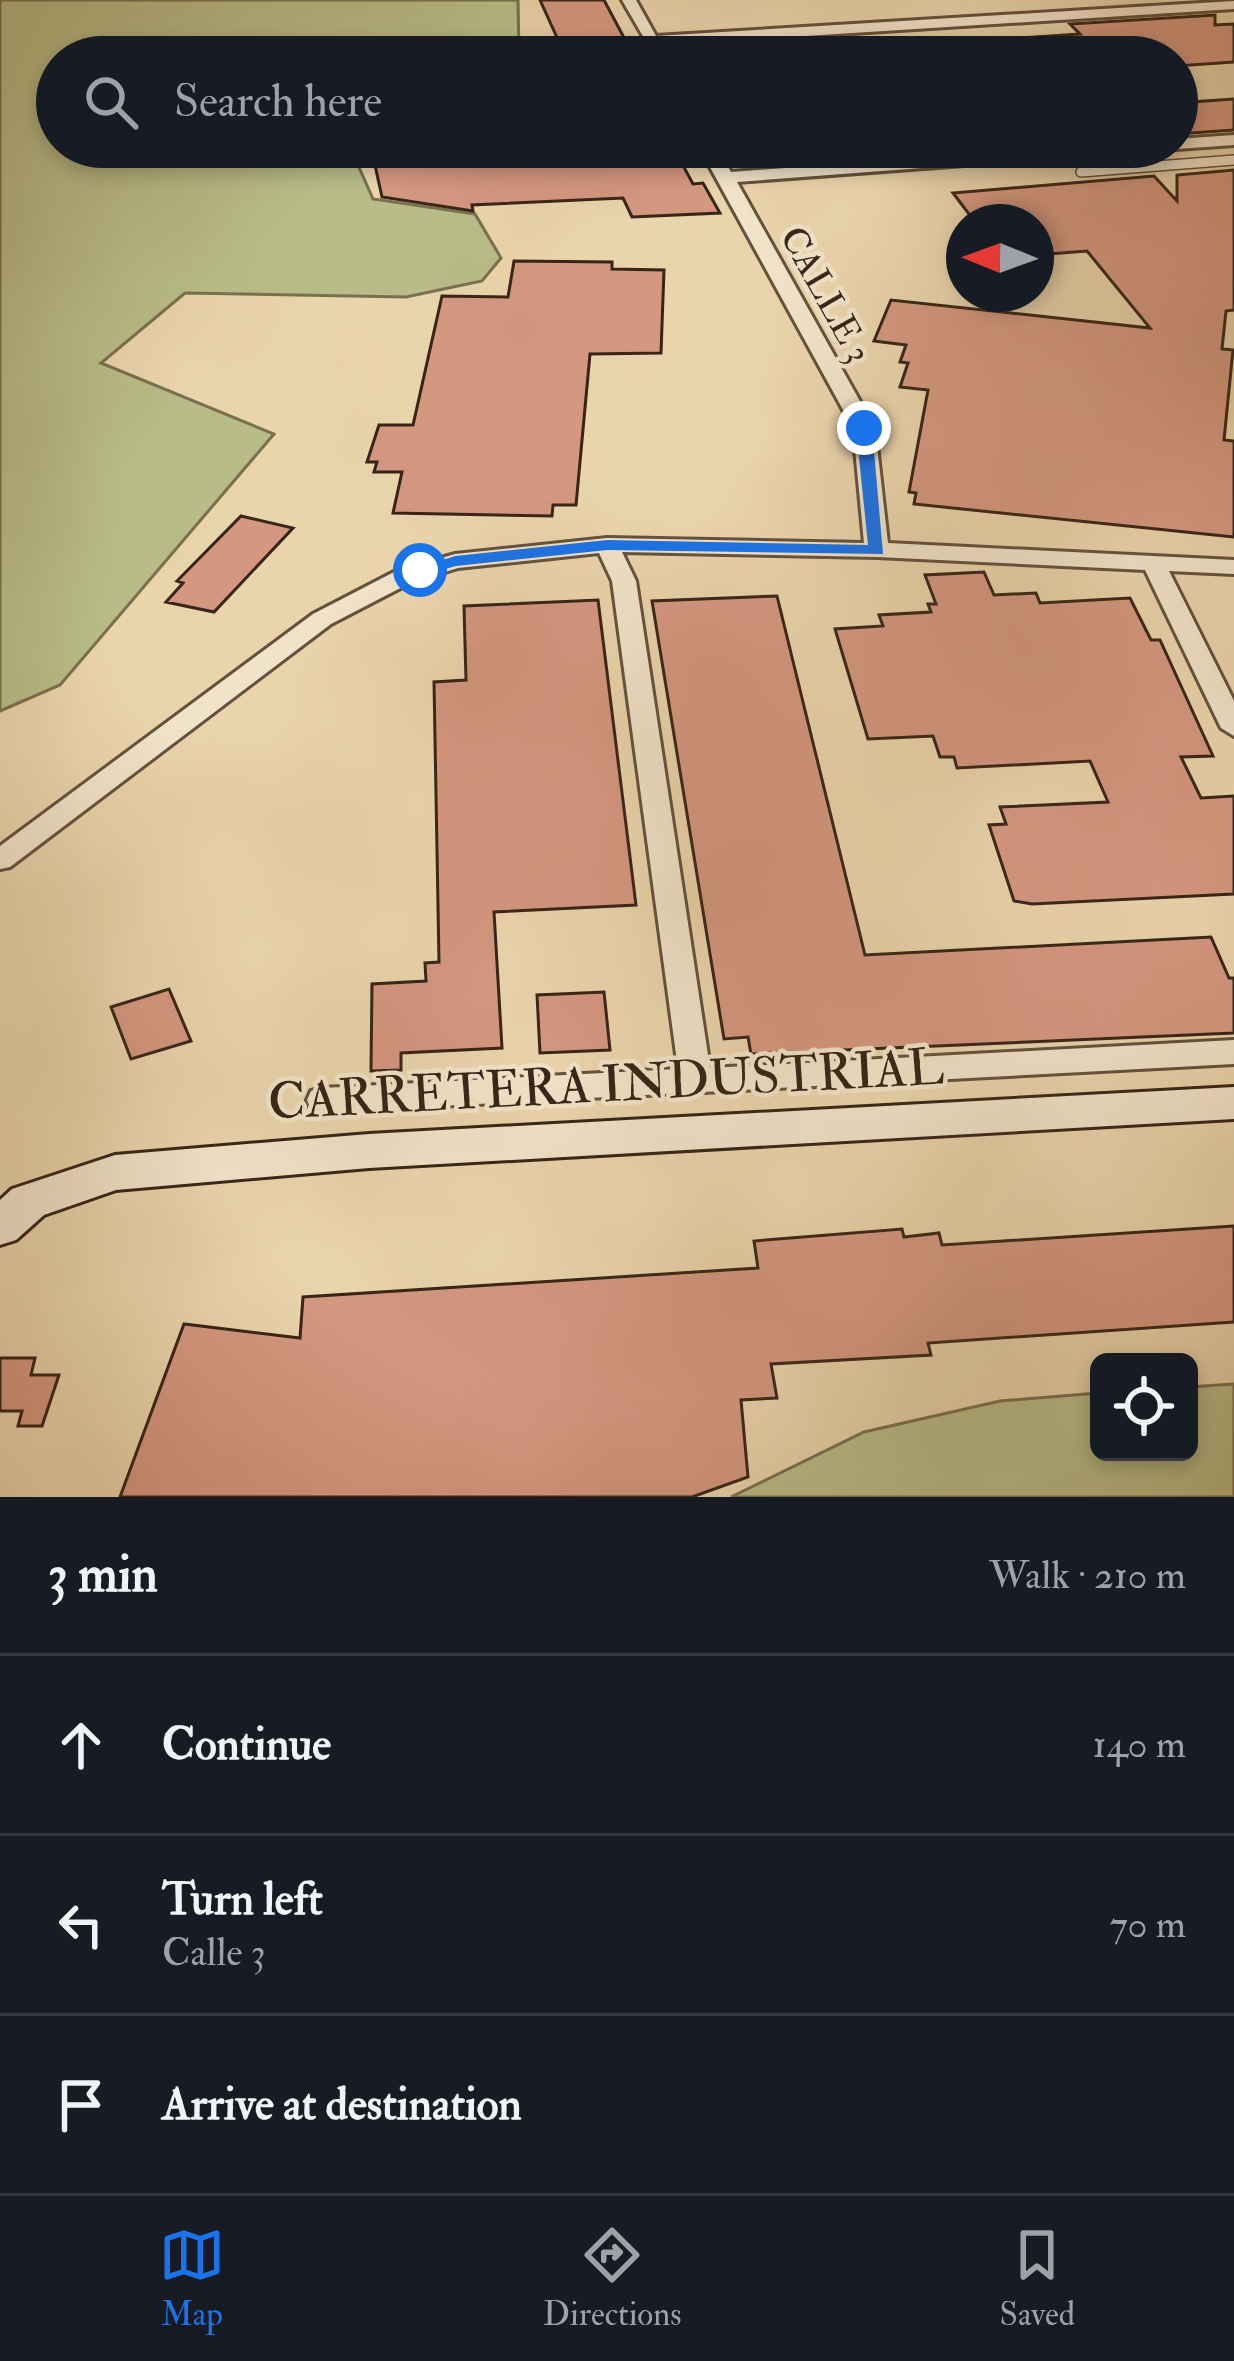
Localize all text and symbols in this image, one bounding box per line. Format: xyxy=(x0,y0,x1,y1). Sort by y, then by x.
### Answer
search box xyxy=(36,36,1198,168)
icon: search xyxy=(78,69,144,135)
text: Search here xyxy=(174,74,382,130)
north arrow xyxy=(946,204,1054,312)
street label: CALLE 3 xyxy=(770,219,881,371)
route end xyxy=(837,401,891,455)
route start xyxy=(393,543,447,597)
street label: CARRETERA INDUSTRIAL xyxy=(267,1035,946,1135)
map controls xyxy=(1090,1353,1198,1461)
button: locate xyxy=(1090,1353,1198,1461)
text: 3 min xyxy=(48,1543,158,1607)
text: Walk · 210 m xyxy=(989,1551,1186,1600)
icon: ahead xyxy=(48,1712,114,1778)
text: Continue xyxy=(162,1717,331,1773)
text: 140 m xyxy=(1093,1720,1186,1769)
text: Turn left xyxy=(162,1872,323,1928)
icon: left xyxy=(48,1892,114,1958)
text: 70 m xyxy=(1110,1900,1186,1949)
text: Calle 3 xyxy=(162,1928,266,1977)
icon: arrive xyxy=(48,2072,114,2138)
text: Arrive at destination xyxy=(162,2077,522,2133)
tab: Map xyxy=(159,2222,225,2335)
tab: Directions xyxy=(543,2222,682,2335)
tab: Saved xyxy=(1000,2222,1075,2335)

